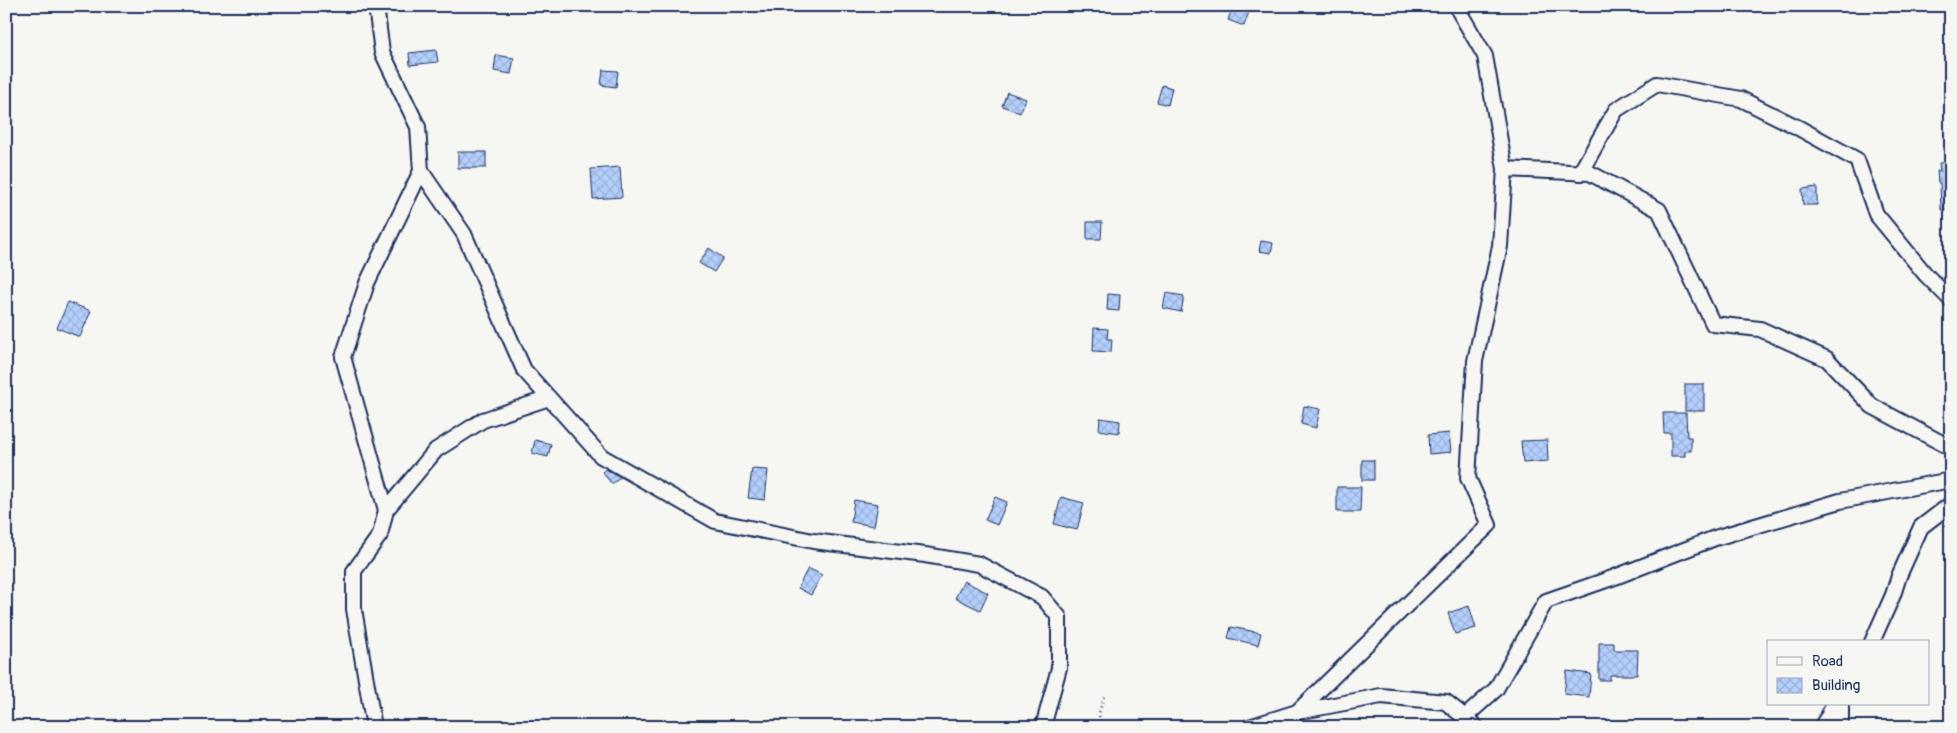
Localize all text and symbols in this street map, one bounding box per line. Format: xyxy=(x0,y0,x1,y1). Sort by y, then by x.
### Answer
legend xyxy=(1767,640,1930,706)
text: Road xyxy=(1812,652,1843,671)
text: Building xyxy=(1812,676,1860,695)

